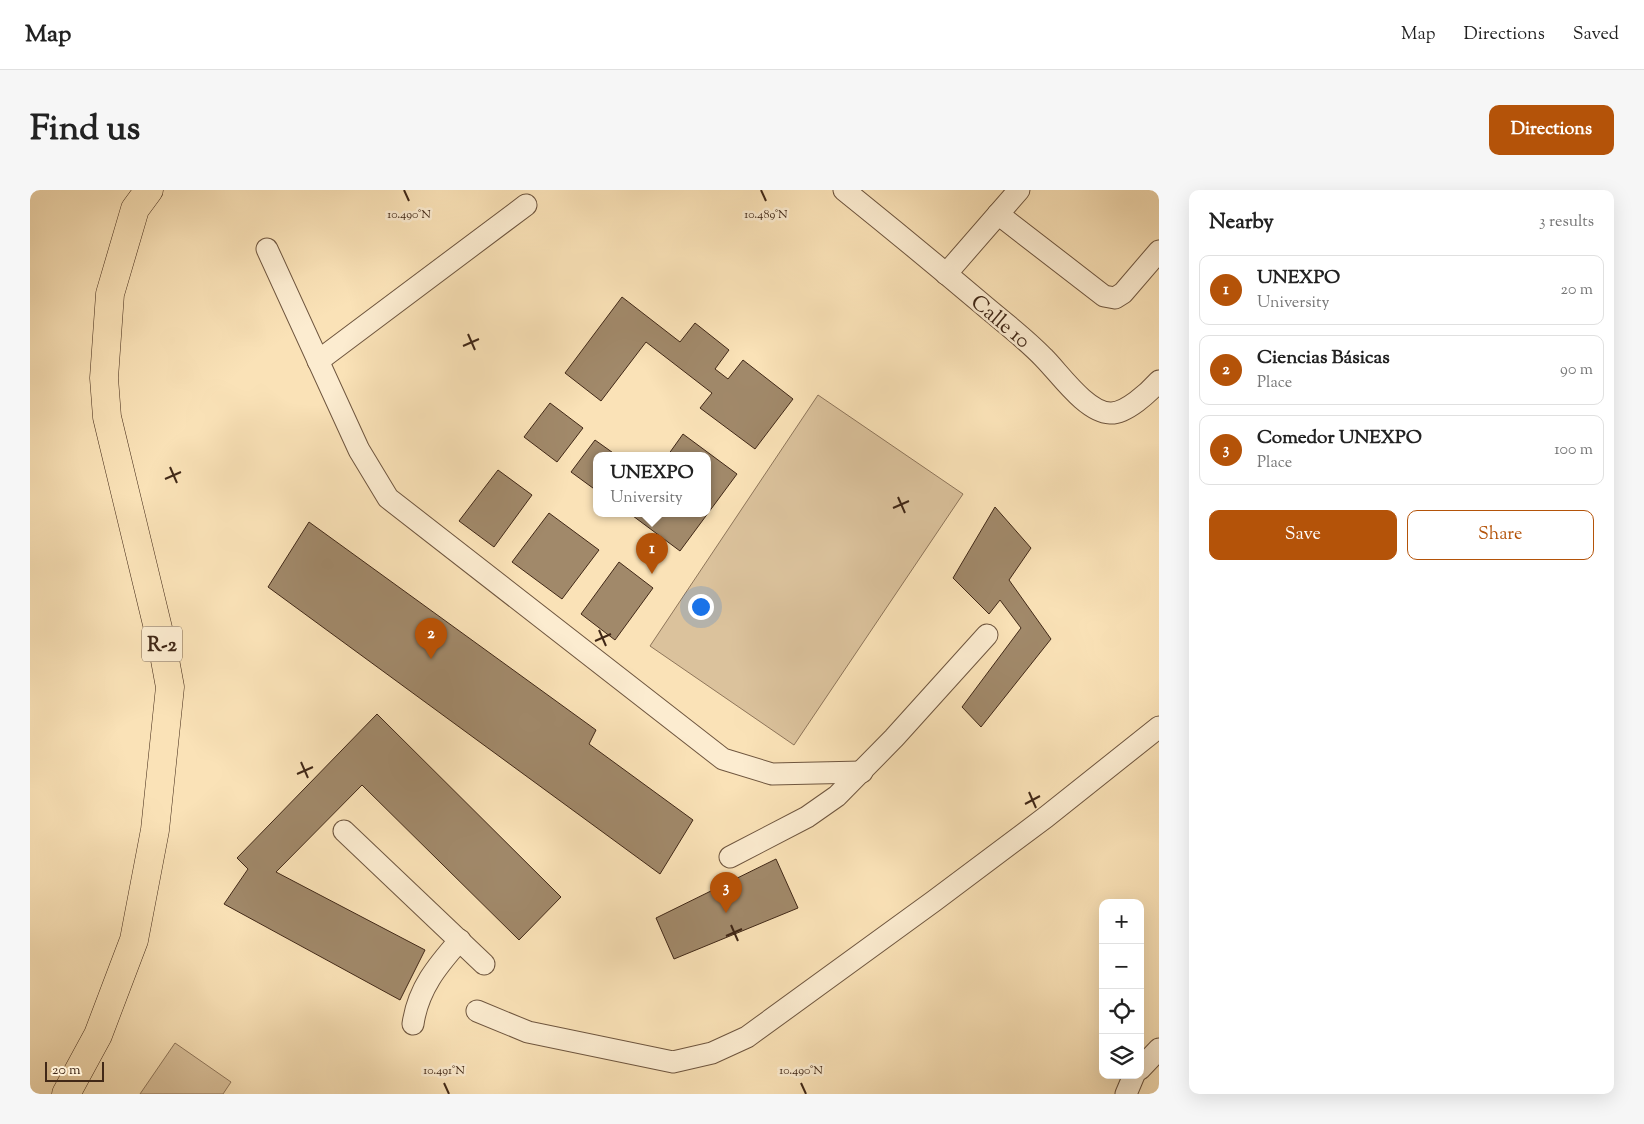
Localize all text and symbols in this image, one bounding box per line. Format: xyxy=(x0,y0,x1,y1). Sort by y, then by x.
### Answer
text: Map xyxy=(25,18,71,52)
text: Map xyxy=(1401,22,1436,48)
text: Directions xyxy=(1464,22,1545,48)
text: Saved xyxy=(1573,22,1619,48)
text: Find us xyxy=(30,105,140,156)
button: Directions xyxy=(1489,105,1614,155)
text: 10.490°N xyxy=(387,206,431,224)
text: 10.489°N xyxy=(744,206,788,224)
text: Nearby xyxy=(1209,208,1274,238)
text: 3 results xyxy=(1539,211,1594,234)
text: UNEXPO xyxy=(1257,265,1340,292)
text: 1 xyxy=(1223,279,1229,302)
text: 20 m xyxy=(1560,279,1593,302)
street label: Calle 10 xyxy=(963,289,1036,357)
text: University xyxy=(1257,292,1330,315)
text: Ciencias Básicas xyxy=(1257,345,1390,372)
text: 2 xyxy=(1222,359,1230,382)
text: 90 m xyxy=(1560,359,1593,382)
text: Place xyxy=(1257,372,1292,395)
text: Comedor UNEXPO xyxy=(1257,425,1422,452)
text: 3 xyxy=(1223,439,1229,462)
text: 100 m xyxy=(1554,439,1593,462)
popup xyxy=(593,452,711,517)
text: Place xyxy=(1257,452,1292,475)
text: UNEXPO xyxy=(610,460,694,487)
text: University xyxy=(610,487,683,510)
button: Save xyxy=(1209,510,1397,560)
button: Share xyxy=(1407,510,1594,560)
pin: 1 xyxy=(636,533,668,574)
your location xyxy=(688,594,714,620)
pin: 2 xyxy=(415,618,447,659)
road number: R-2 xyxy=(142,626,182,662)
pin: 3 xyxy=(710,872,742,913)
map controls xyxy=(1099,899,1144,1079)
button: + xyxy=(1099,899,1144,944)
button: − xyxy=(1099,944,1144,989)
button: locate xyxy=(1099,989,1144,1034)
button: layers xyxy=(1099,1034,1144,1079)
scale bar xyxy=(45,1059,104,1082)
text: 20 m xyxy=(52,1061,81,1081)
text: 10.491°N xyxy=(423,1062,465,1080)
text: 10.490°N xyxy=(779,1062,823,1080)

